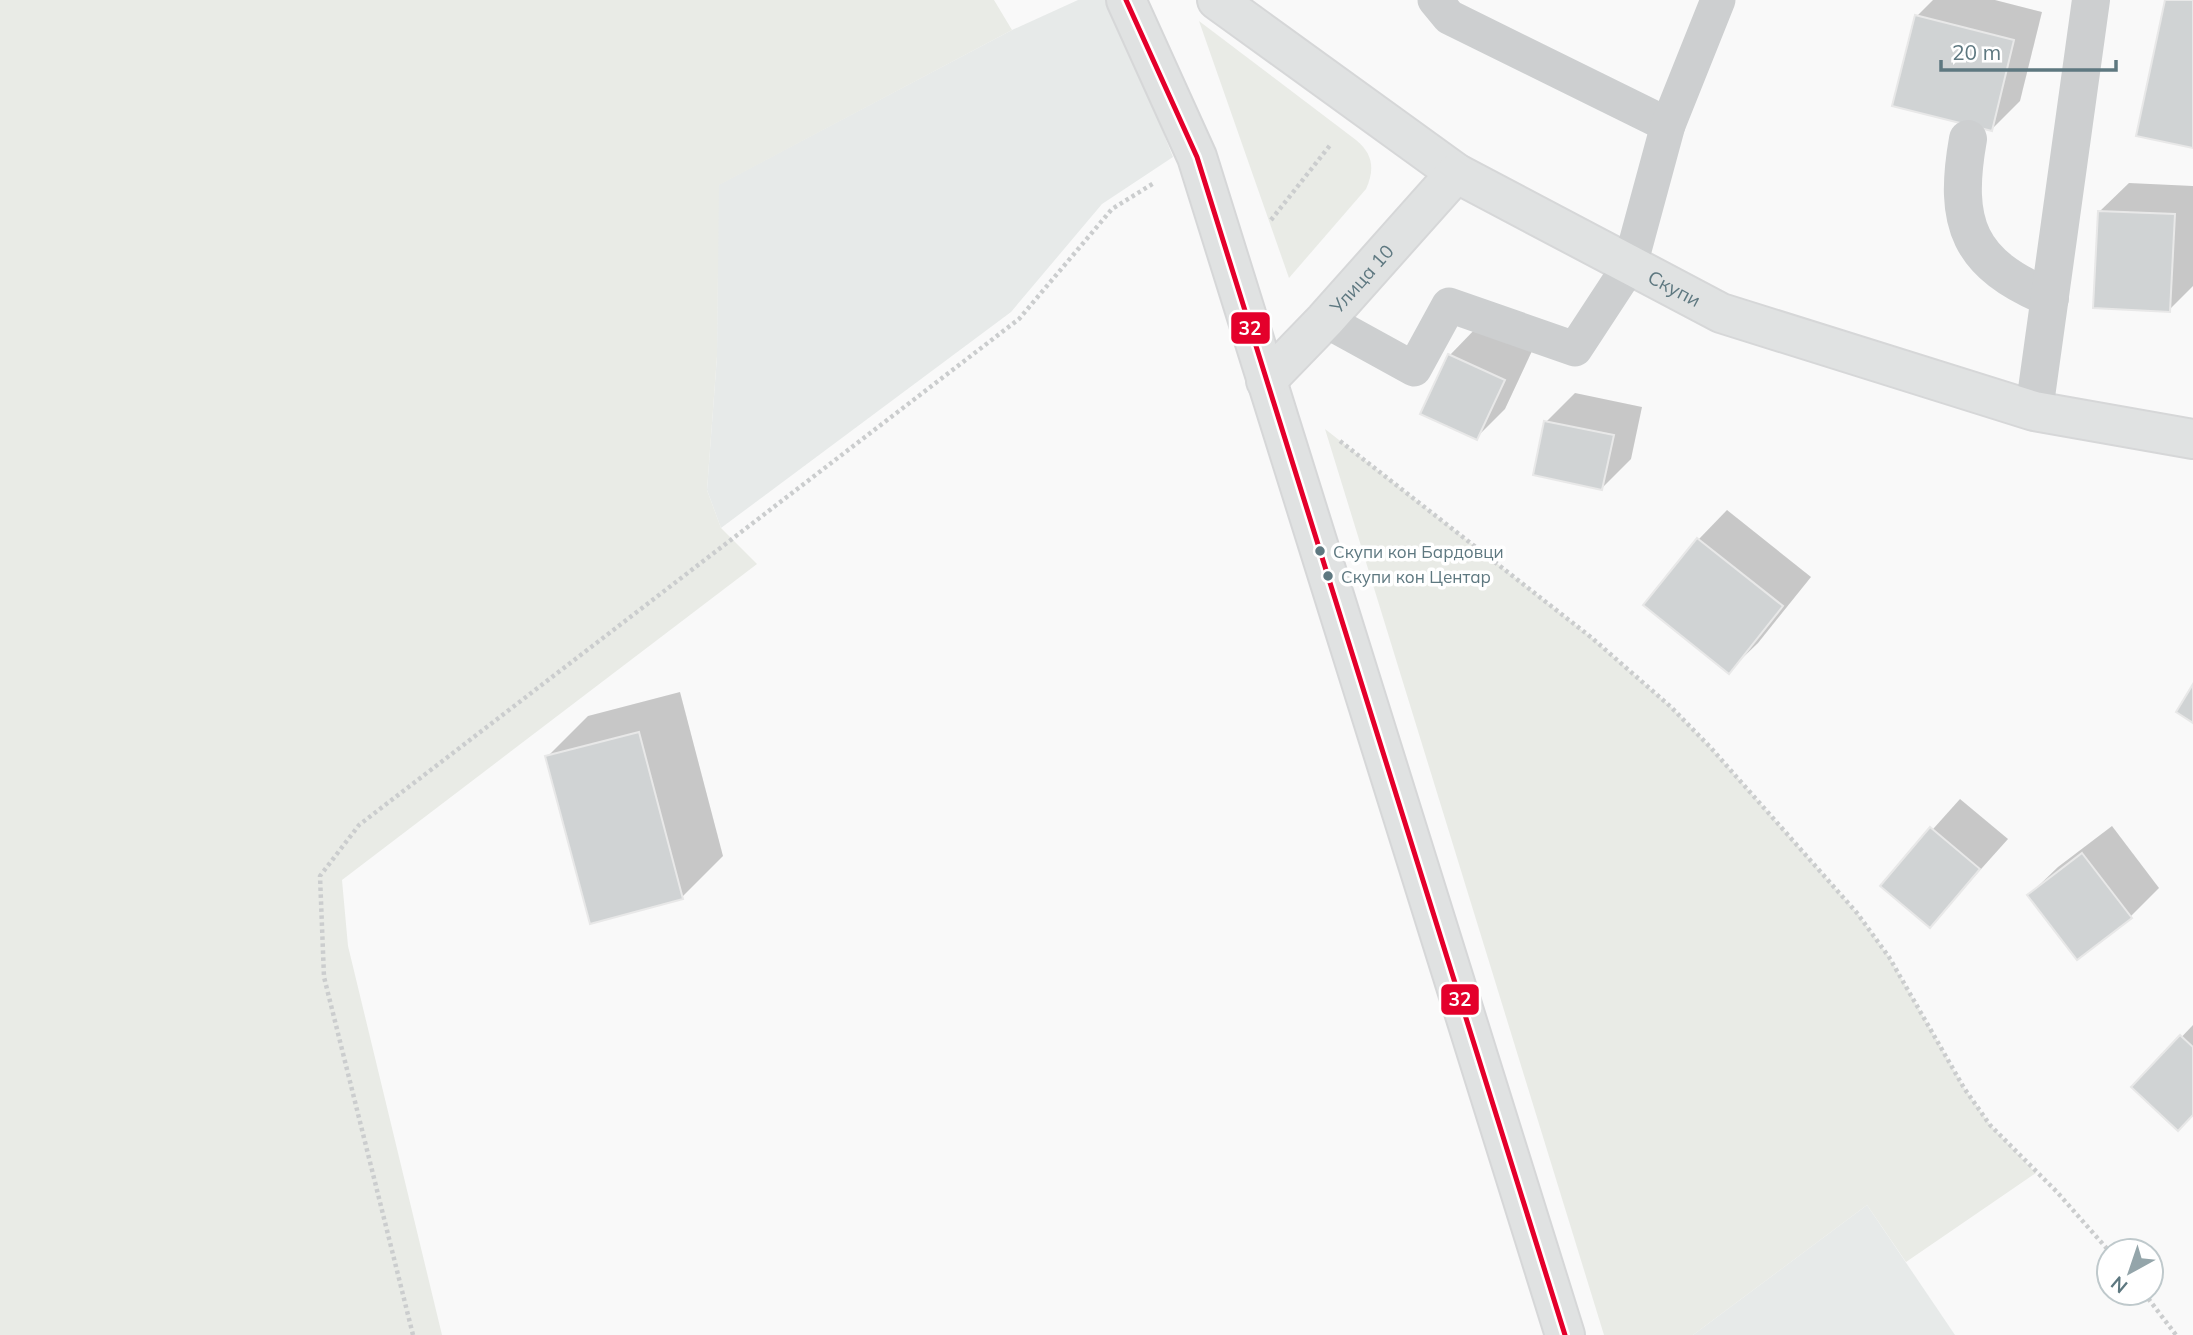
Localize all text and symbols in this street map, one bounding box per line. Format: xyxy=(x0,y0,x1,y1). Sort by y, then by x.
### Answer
scale bar xyxy=(1941,28,2116,72)
text: 20 m xyxy=(1952,39,2001,65)
street label: Улица 10 xyxy=(1324,239,1399,319)
street label: Скупи xyxy=(1644,265,1705,312)
line badge: 32 xyxy=(1230,311,1271,345)
text: 32 xyxy=(1239,316,1261,340)
place label: Скупи кон Бардовци xyxy=(1333,541,1504,563)
marker: Скупи кон Бардовци xyxy=(1313,544,1327,558)
place label: Скупи кон Центар xyxy=(1341,566,1491,588)
marker: Скупи кон Центар xyxy=(1321,569,1335,583)
line badge: 32 xyxy=(1440,983,1480,1016)
text: 32 xyxy=(1449,987,1471,1011)
north arrow xyxy=(2095,1237,2165,1307)
text: N xyxy=(2106,1271,2132,1299)

